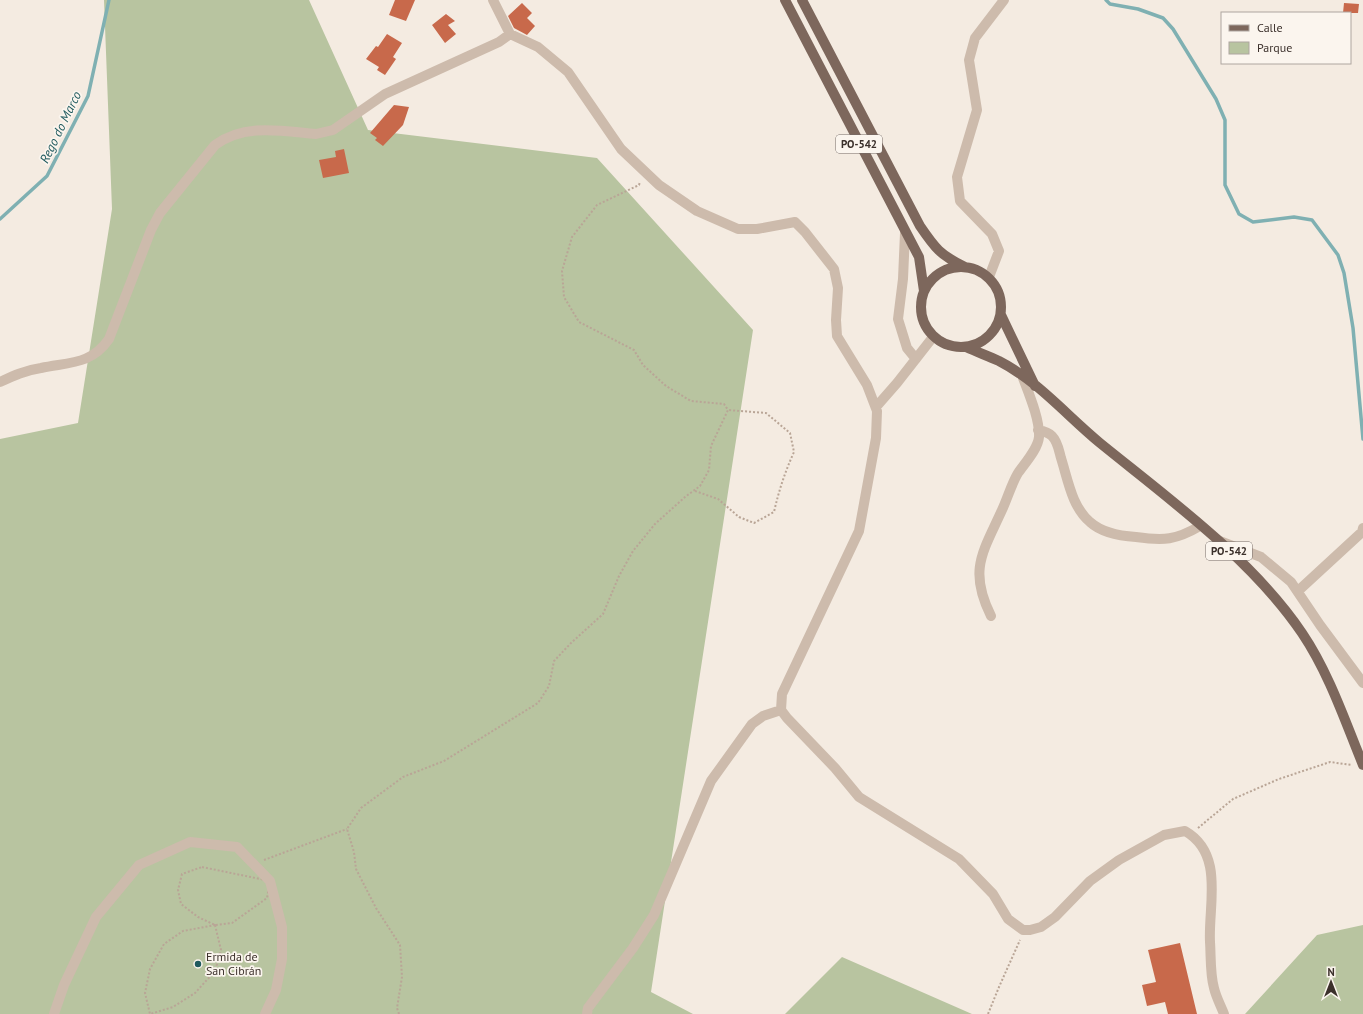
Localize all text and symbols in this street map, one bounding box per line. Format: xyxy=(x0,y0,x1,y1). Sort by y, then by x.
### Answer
legend xyxy=(1221,12,1351,64)
text: Calle xyxy=(1257,20,1283,35)
text: Parque xyxy=(1257,40,1292,55)
water label: Rego do Marco xyxy=(36,88,85,166)
road number: PO-542 xyxy=(836,135,882,153)
road number: PO-542 xyxy=(1206,542,1252,560)
place label: Ermida de San Cibrán xyxy=(206,949,261,978)
marker: Ermida de San Cibrán xyxy=(193,959,203,969)
north arrow xyxy=(1311,962,1351,1002)
text: N xyxy=(1327,965,1335,979)

